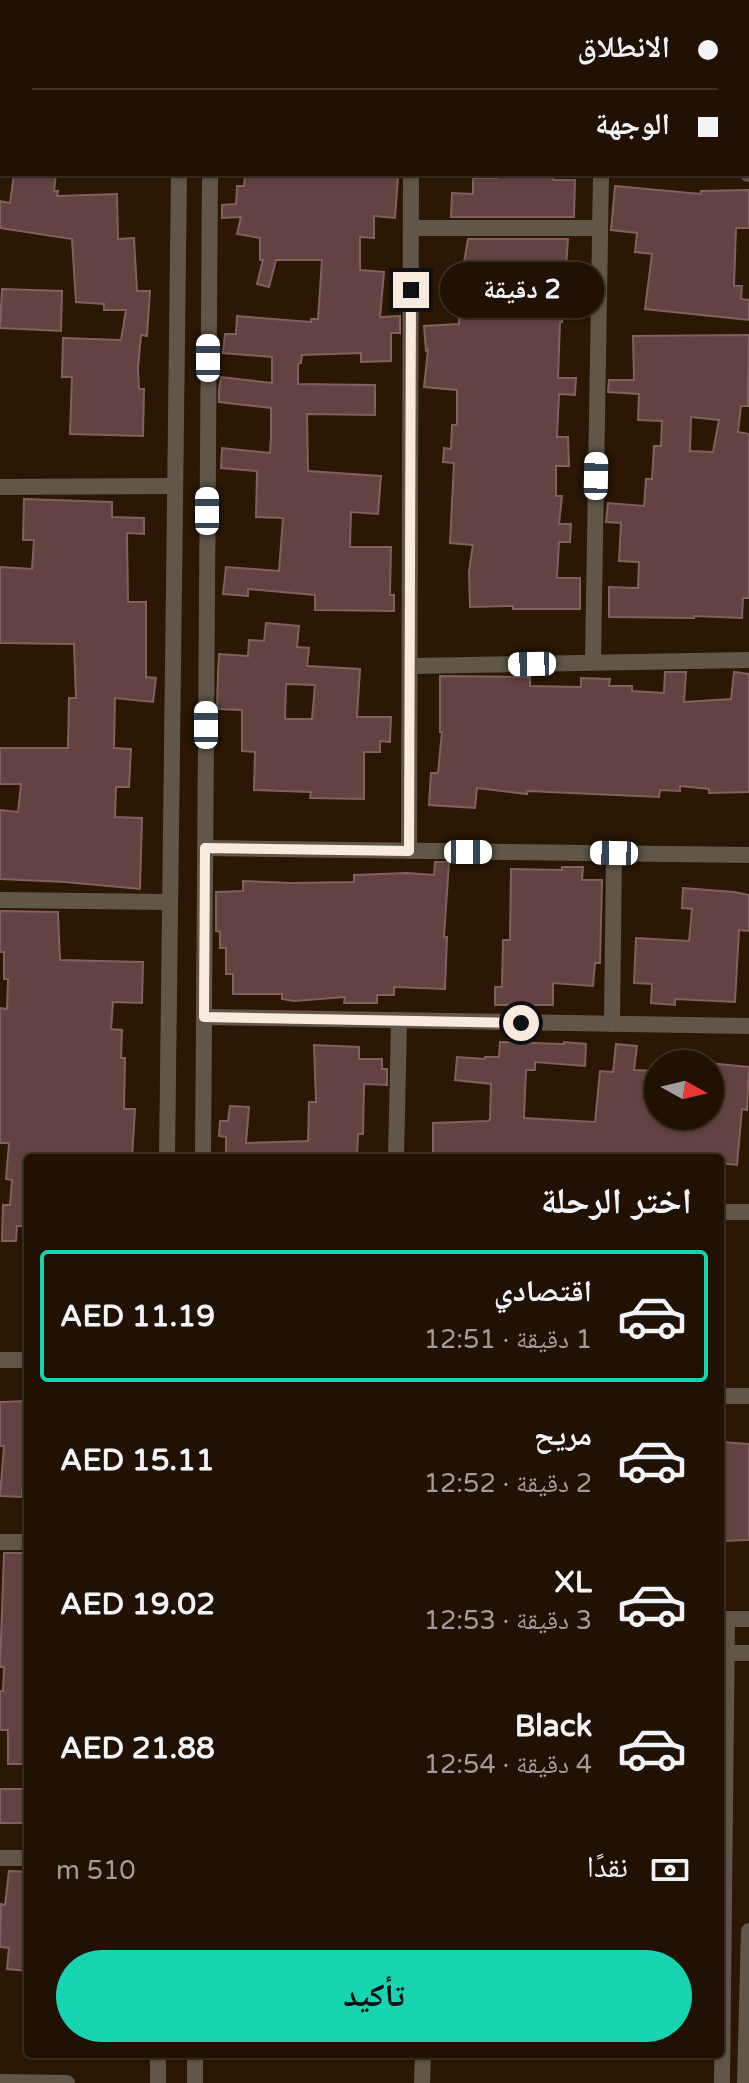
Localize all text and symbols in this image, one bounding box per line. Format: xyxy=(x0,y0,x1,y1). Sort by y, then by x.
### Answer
text: الانطلاق xyxy=(577,29,670,66)
text: الوجهة xyxy=(595,106,670,143)
callout: 2 دقيقة xyxy=(439,262,603,318)
route end xyxy=(393,272,429,308)
text: 2 دقيقة xyxy=(483,274,561,305)
car xyxy=(196,334,220,382)
car xyxy=(584,452,608,500)
car xyxy=(195,487,219,535)
car xyxy=(508,652,556,676)
car xyxy=(194,701,218,749)
car xyxy=(444,840,492,864)
car xyxy=(590,841,638,865)
route start xyxy=(503,1005,539,1041)
north arrow xyxy=(644,1050,724,1130)
map controls xyxy=(644,1050,724,1130)
text: اختر الرحلة xyxy=(541,1180,692,1223)
text: اقتصادي xyxy=(494,1273,592,1310)
icon: car xyxy=(616,1280,688,1352)
text: AED 11.19 xyxy=(60,1298,215,1335)
text: 1 دقيقة · 12:51 xyxy=(424,1324,592,1355)
text: مريح xyxy=(534,1417,592,1454)
icon: car xyxy=(616,1424,688,1496)
text: AED 15.11 xyxy=(60,1442,215,1479)
text: 2 دقيقة · 12:52 xyxy=(424,1468,592,1499)
text: XL xyxy=(555,1564,592,1601)
icon: car xyxy=(616,1568,688,1640)
text: AED 19.02 xyxy=(60,1586,215,1623)
text: 3 دقيقة · 12:53 xyxy=(424,1605,592,1636)
text: Black xyxy=(515,1708,592,1745)
icon: car xyxy=(616,1712,688,1784)
text: AED 21.88 xyxy=(60,1730,215,1767)
text: 4 دقيقة · 12:54 xyxy=(424,1749,592,1780)
icon: cash xyxy=(648,1848,692,1892)
text: نقدًا xyxy=(587,1849,628,1886)
text: 510 m xyxy=(56,1855,136,1886)
button: تأكيد xyxy=(56,1950,692,2042)

